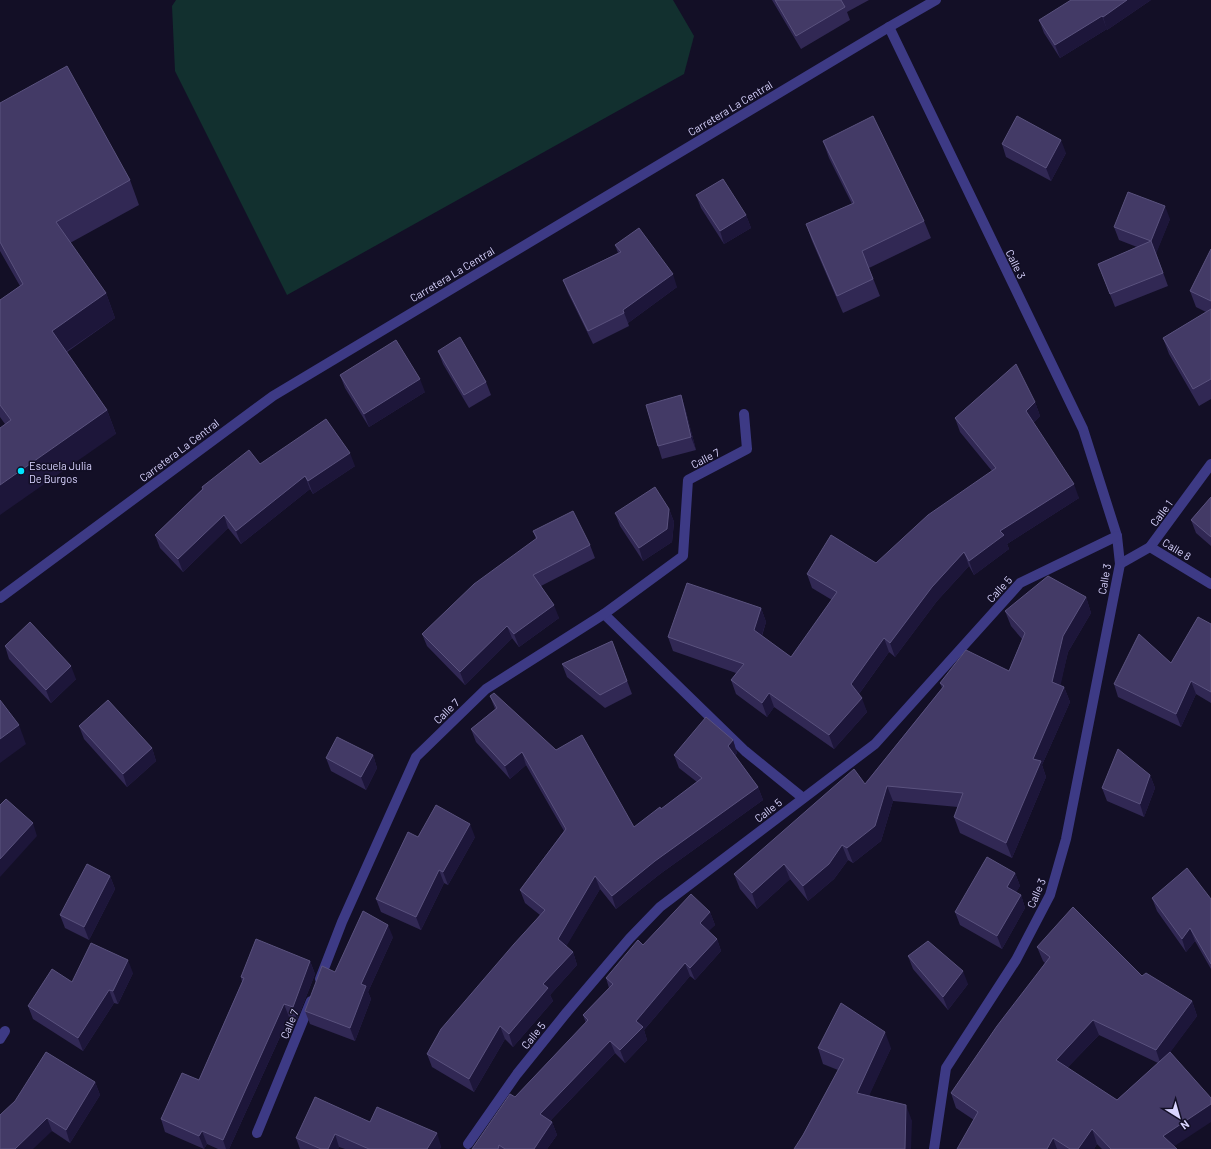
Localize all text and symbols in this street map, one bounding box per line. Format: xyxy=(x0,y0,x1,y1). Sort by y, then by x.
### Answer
street label: Carretera La Central xyxy=(685,78,775,138)
street label: Carretera La Central xyxy=(407,244,497,304)
street label: Calle 3 xyxy=(1003,247,1029,281)
street label: Carretera La Central xyxy=(137,416,221,484)
street label: Calle 7 xyxy=(688,445,722,471)
place label: Escuela Julia De Burgos xyxy=(29,459,92,485)
marker: Escuela Julia De Burgos xyxy=(16,466,26,476)
street label: Calle 1 xyxy=(1147,497,1175,529)
street label: Calle 8 xyxy=(1160,535,1194,563)
street label: Calle 3 xyxy=(1095,563,1113,595)
street label: Calle 5 xyxy=(984,573,1015,605)
street label: Calle 7 xyxy=(430,696,462,726)
street label: Calle 5 xyxy=(752,795,784,825)
street label: Calle 3 xyxy=(1024,876,1048,910)
street label: Calle 7 xyxy=(277,1007,301,1041)
street label: Calle 5 xyxy=(518,1019,548,1051)
north arrow xyxy=(1159,1097,1199,1137)
text: N xyxy=(1178,1118,1192,1133)

